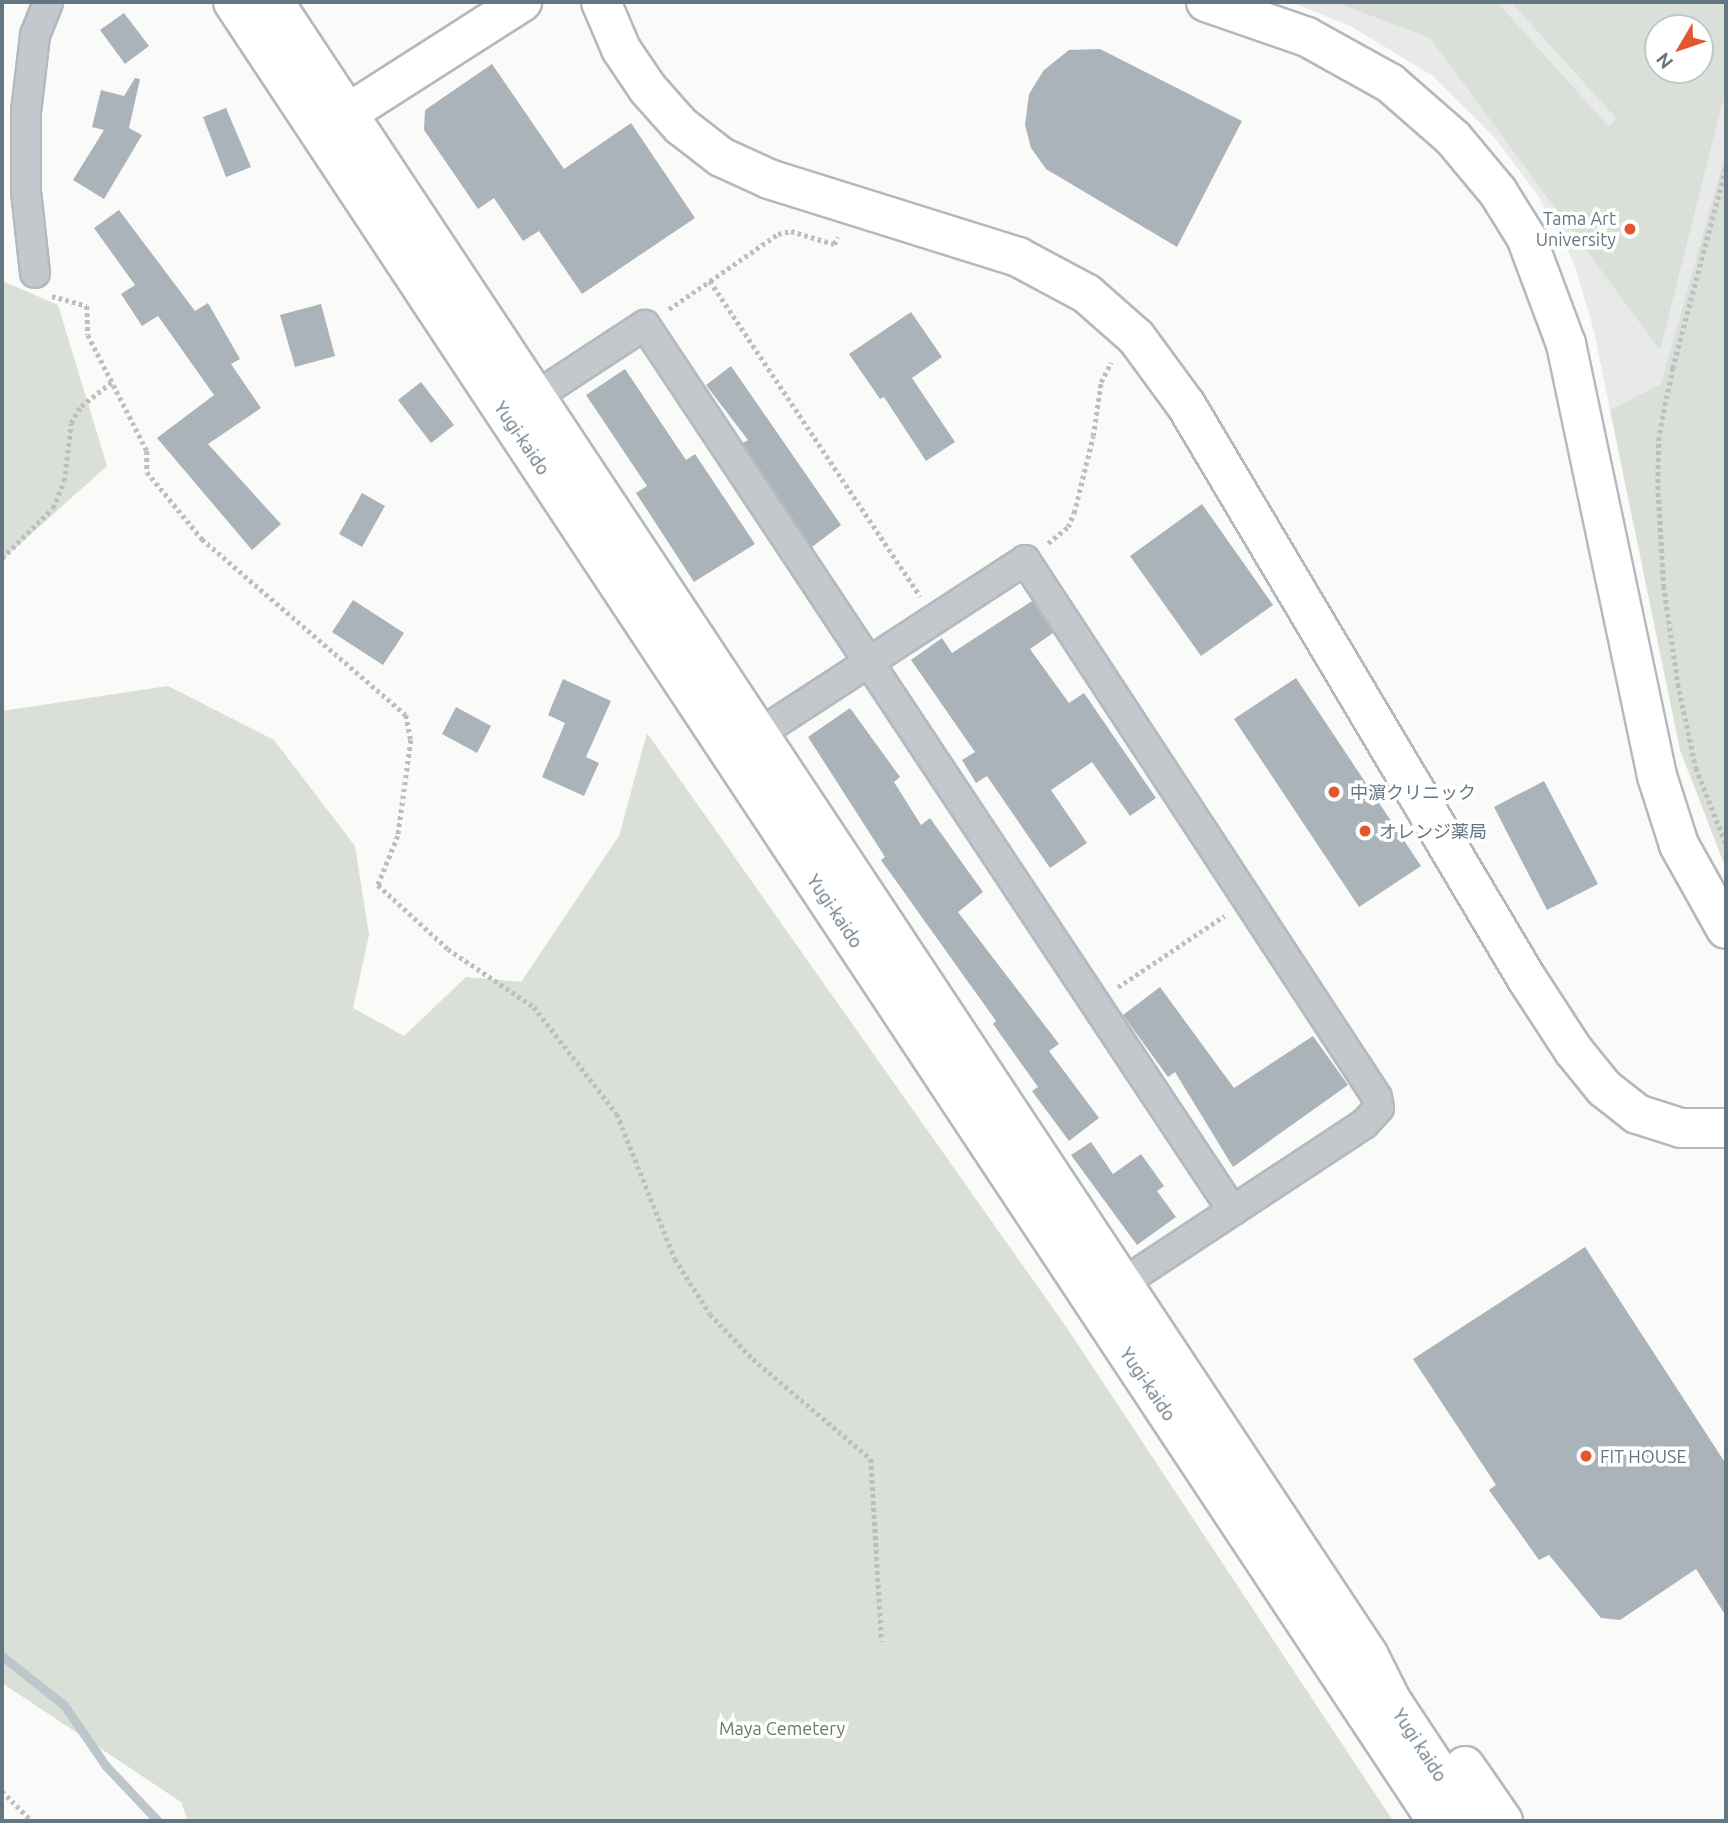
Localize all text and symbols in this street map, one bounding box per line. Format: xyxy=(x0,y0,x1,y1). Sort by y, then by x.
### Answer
north arrow xyxy=(1644,14,1714,84)
text: N xyxy=(1651,49,1677,73)
place label: Tama Art University xyxy=(1536,208,1616,250)
marker: Tama Art University xyxy=(1622,221,1638,237)
street label: Yugi-kaido xyxy=(490,397,554,479)
place label: 中濵クリニック xyxy=(1350,781,1476,803)
marker: 中濵クリニック xyxy=(1324,782,1344,802)
place label: オレンジ薬局 xyxy=(1379,820,1487,842)
marker: オレンジ薬局 xyxy=(1357,823,1373,839)
street label: Yugi-kaido xyxy=(803,870,867,952)
street label: Yugi-kaido xyxy=(1116,1343,1180,1425)
place label: FIT HOUSE xyxy=(1600,1445,1687,1467)
marker: FIT HOUSE xyxy=(1578,1448,1594,1464)
street label: Yugi kaido xyxy=(1388,1704,1452,1786)
park label: Maya Cemetery xyxy=(719,1717,845,1739)

